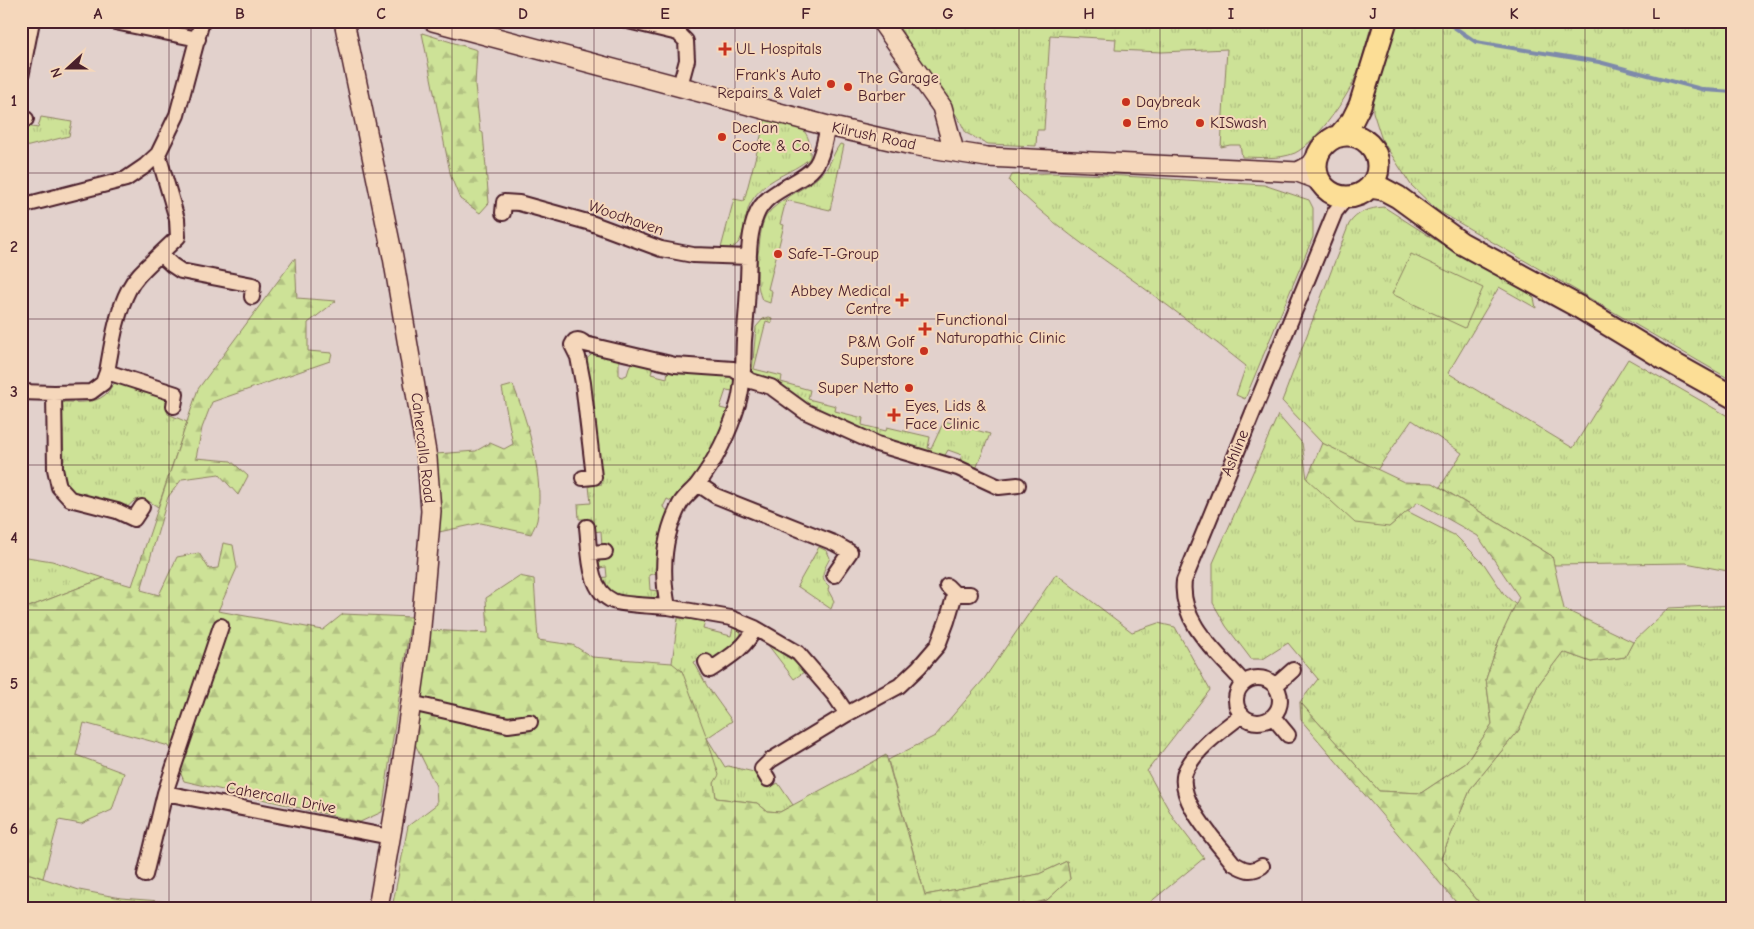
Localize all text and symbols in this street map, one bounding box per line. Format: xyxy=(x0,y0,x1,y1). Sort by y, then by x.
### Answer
text: A xyxy=(94,5,103,23)
text: B xyxy=(235,5,245,23)
text: C xyxy=(376,5,386,23)
text: D xyxy=(518,5,528,23)
text: E xyxy=(660,5,670,23)
text: F xyxy=(801,5,811,23)
text: G xyxy=(942,5,954,23)
text: H xyxy=(1083,5,1095,23)
text: I xyxy=(1228,5,1234,23)
text: J xyxy=(1369,5,1377,23)
text: K xyxy=(1509,5,1519,23)
text: L xyxy=(1652,5,1660,23)
place label: UL Hospitals xyxy=(736,40,822,58)
north arrow xyxy=(42,42,92,92)
marker: UL Hospitals xyxy=(718,42,732,56)
text: N xyxy=(47,65,66,80)
place label: Frank's Auto Repairs & Valet xyxy=(717,66,821,102)
place label: The Garage Barber xyxy=(858,69,939,105)
marker: Frank's Auto Repairs & Valet xyxy=(825,78,837,90)
marker: The Garage Barber xyxy=(842,81,854,93)
text: 1 xyxy=(11,92,17,110)
place label: Daybreak xyxy=(1136,93,1200,111)
marker: Daybreak xyxy=(1120,96,1132,108)
place label: Emo xyxy=(1137,114,1168,132)
place label: KISwash xyxy=(1210,114,1267,132)
marker: Emo xyxy=(1121,117,1133,129)
marker: KISwash xyxy=(1194,117,1206,129)
street label: Kilrush Road xyxy=(830,118,918,154)
place label: Declan Coote & Co. xyxy=(732,119,812,155)
marker: Declan Coote & Co. xyxy=(716,131,728,143)
street label: Woodhaven xyxy=(586,197,666,239)
text: 2 xyxy=(10,238,18,256)
place label: Safe-T-Group xyxy=(788,245,879,263)
marker: Safe-T-Group xyxy=(772,248,784,260)
place label: Abbey Medical Centre xyxy=(791,282,891,318)
marker: Abbey Medical Centre xyxy=(895,293,909,307)
place label: Functional Naturopathic Clinic xyxy=(936,311,1066,347)
marker: Functional Naturopathic Clinic xyxy=(918,322,932,336)
place label: P&M Golf Superstore xyxy=(841,333,916,369)
marker: P&M Golf Superstore xyxy=(918,345,930,357)
place label: Super Netto xyxy=(818,379,899,397)
marker: Super Netto xyxy=(903,382,915,394)
text: 3 xyxy=(10,383,18,401)
street label: Cahercalla Road xyxy=(407,391,439,505)
place label: Eyes, Lids & Face Clinic xyxy=(905,397,987,433)
marker: Eyes, Lids & Face Clinic xyxy=(887,408,901,422)
street label: Ashline xyxy=(1218,427,1252,479)
text: 4 xyxy=(10,529,18,547)
text: 5 xyxy=(10,675,18,693)
street label: Cahercalla Drive xyxy=(225,779,337,817)
text: 6 xyxy=(10,820,18,838)

